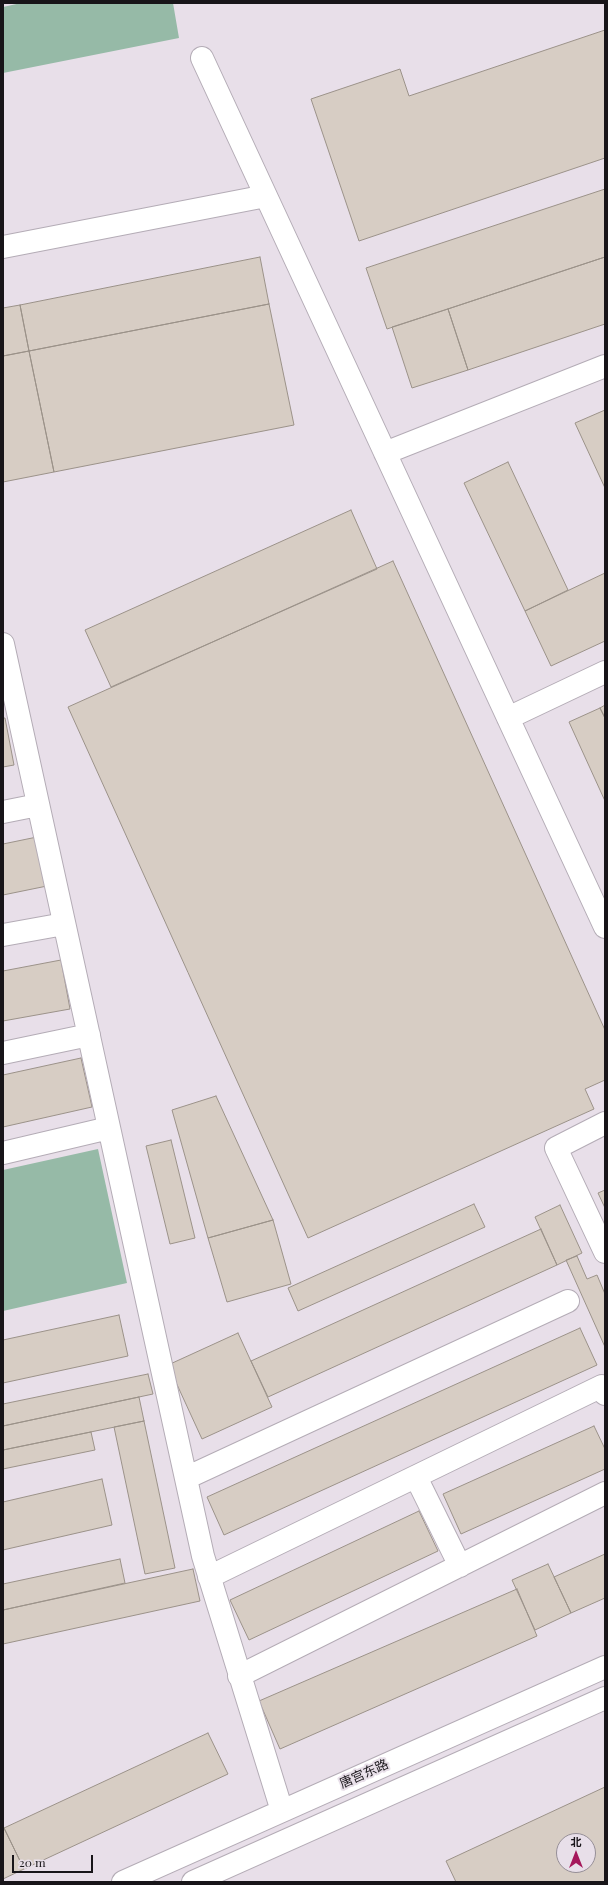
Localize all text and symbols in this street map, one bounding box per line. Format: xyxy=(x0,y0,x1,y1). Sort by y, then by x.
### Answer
street label: 唐宫东路 xyxy=(337,1756,391,1792)
north arrow xyxy=(556,1833,596,1873)
text: 北 xyxy=(571,1834,582,1849)
scale bar xyxy=(14,1847,95,1873)
text: 20 m xyxy=(19,1854,46,1870)

